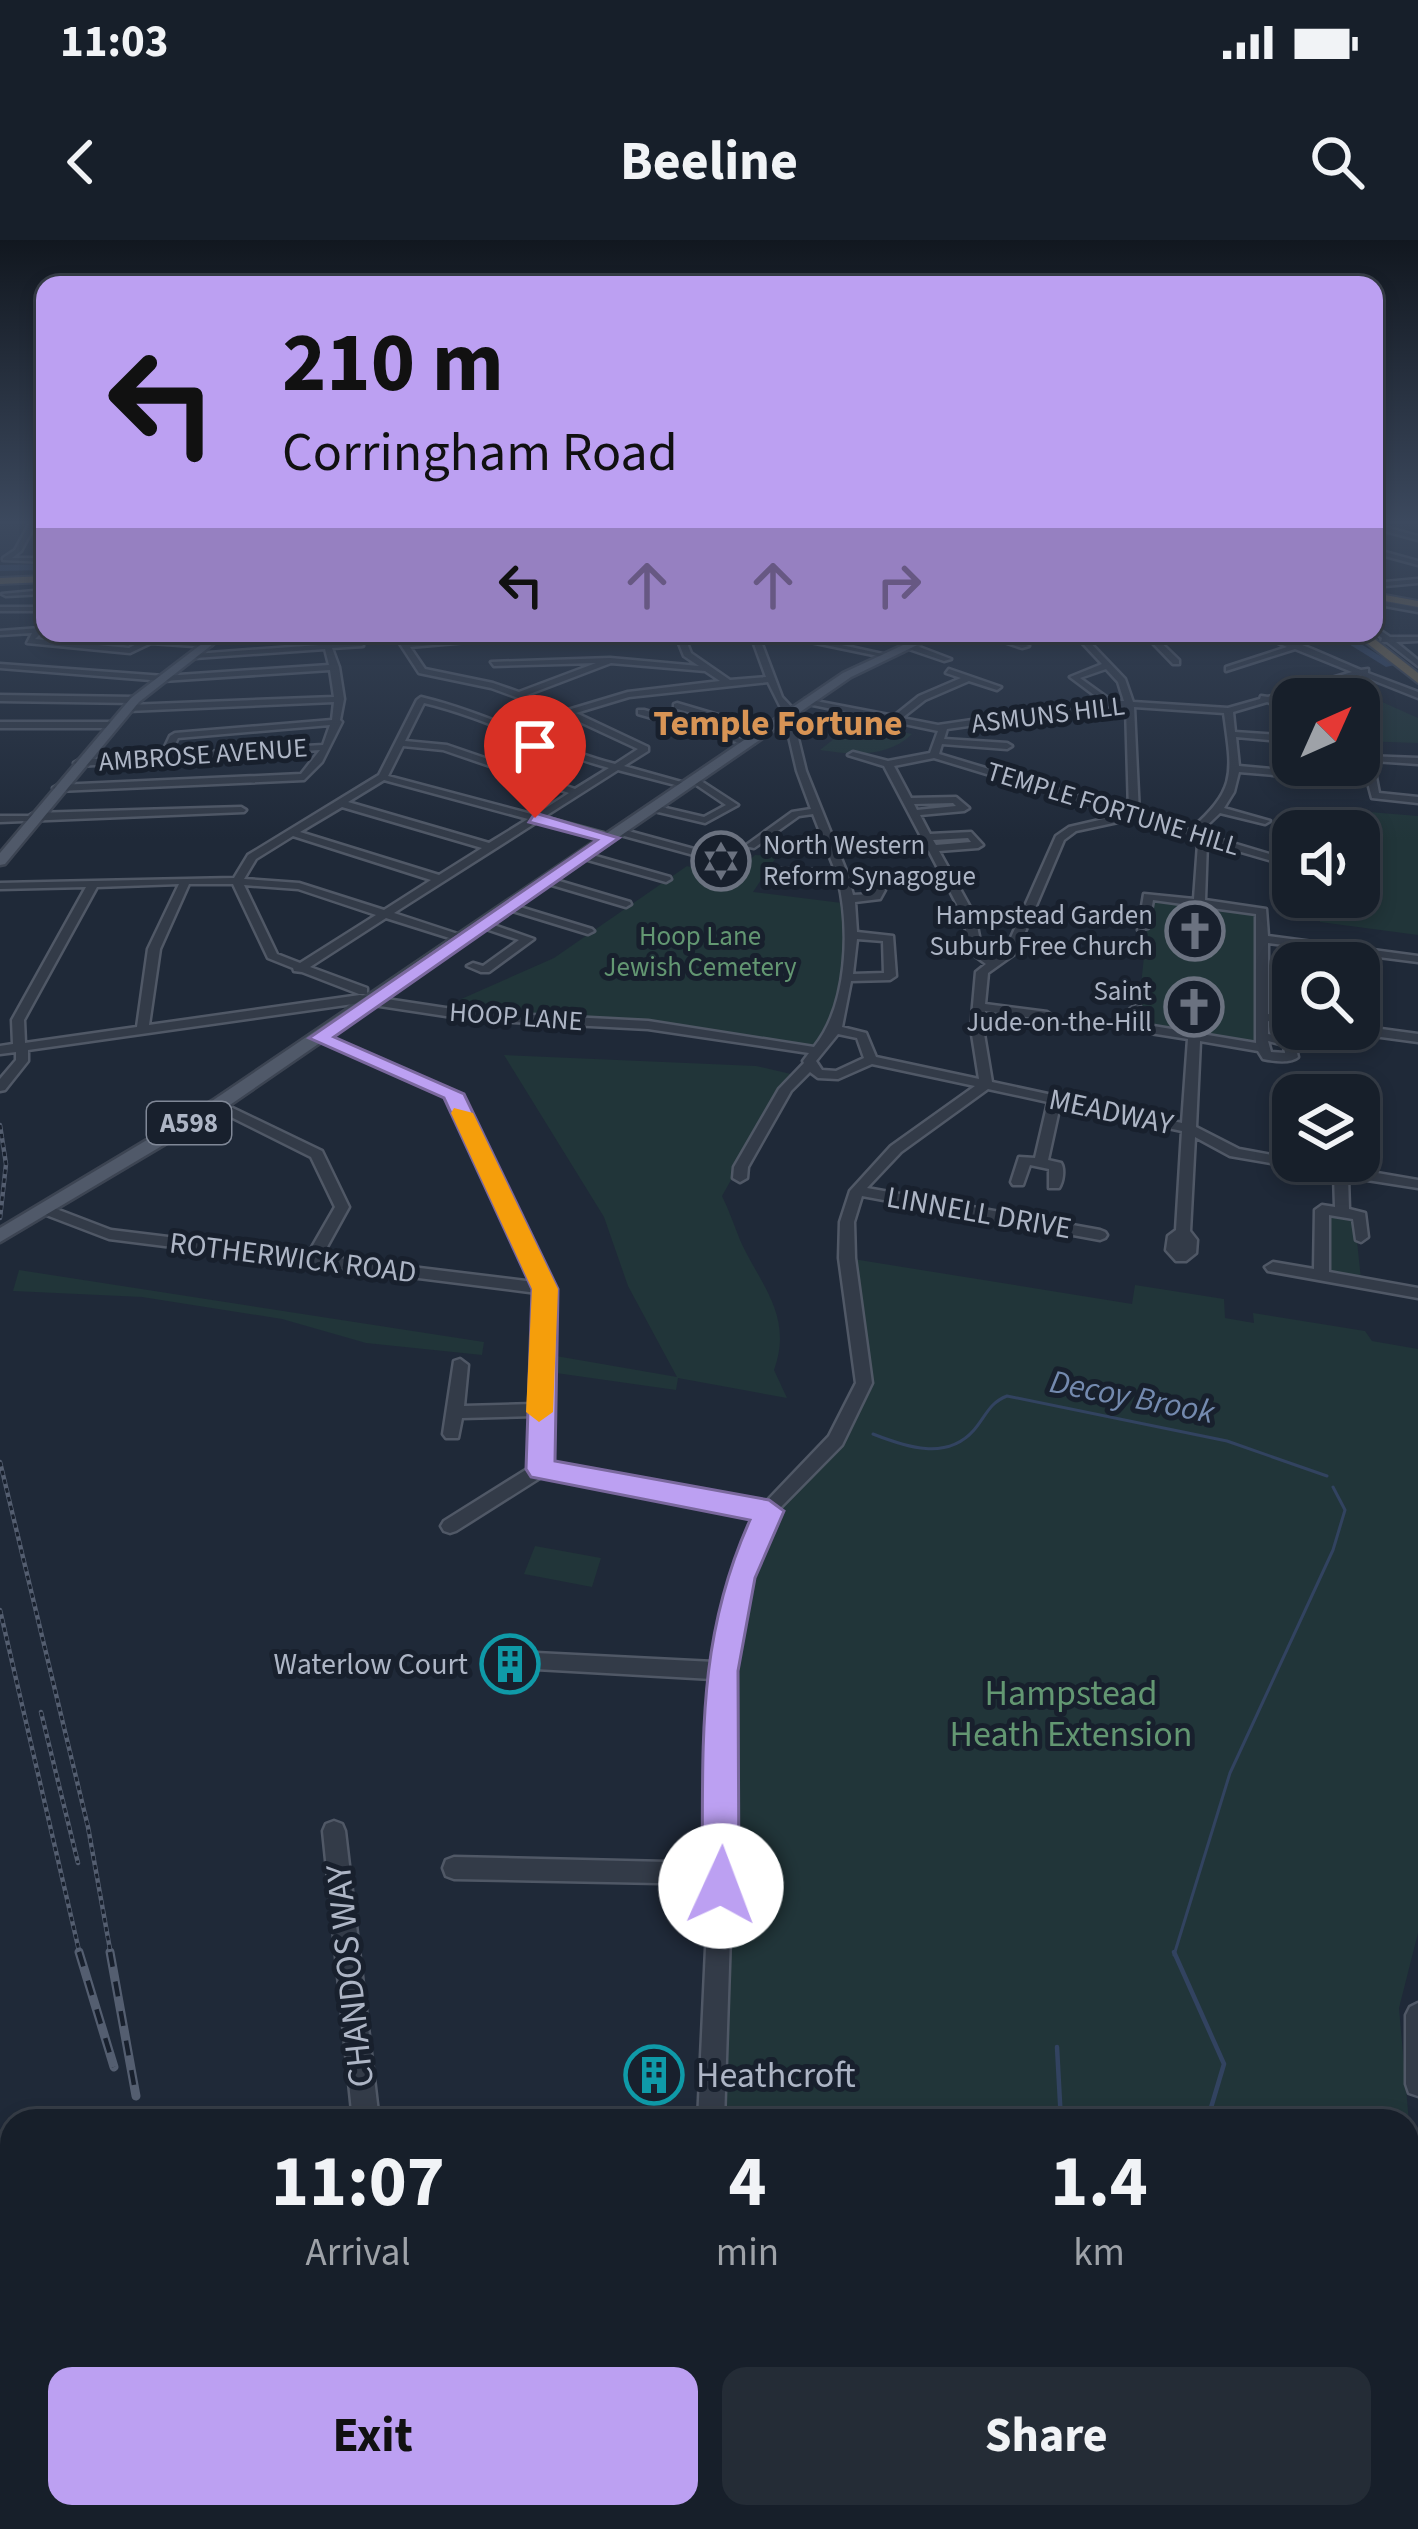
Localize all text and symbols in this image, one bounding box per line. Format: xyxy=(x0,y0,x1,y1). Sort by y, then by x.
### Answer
text: 11:03 xyxy=(60,10,169,74)
text: Beeline xyxy=(620,124,798,201)
icon: back xyxy=(48,129,114,195)
icon: search xyxy=(1304,129,1370,195)
text: 210 m xyxy=(282,304,504,424)
icon: left xyxy=(84,324,240,480)
text: Corringham Road xyxy=(282,415,678,492)
icon: left xyxy=(488,552,554,618)
icon: ahead xyxy=(614,552,680,618)
icon: ahead xyxy=(740,552,806,618)
icon: right xyxy=(866,552,932,618)
north arrow xyxy=(1272,678,1380,786)
map controls xyxy=(1272,678,1380,1182)
street label: ASMUNS HILL xyxy=(969,686,1127,744)
pin xyxy=(484,695,586,818)
district label: Temple Fortune xyxy=(653,698,903,749)
icon: arrive xyxy=(502,713,568,779)
street label: AMBROSE AVENUE xyxy=(97,728,309,782)
street label: TEMPLE FORTUNE HILL xyxy=(982,752,1244,866)
button: sound xyxy=(1272,810,1380,918)
place label: North Western Reform Synagogue xyxy=(763,826,976,896)
synagogue icon: North Western Reform Synagogue xyxy=(690,830,752,892)
place label: Hampstead Garden Suburb Free Church xyxy=(930,896,1153,966)
church icon: Hampstead Garden Suburb Free Church xyxy=(1164,900,1226,962)
park label: Hoop Lane Jewish Cemetery xyxy=(603,917,797,987)
button: search xyxy=(1272,942,1380,1050)
place label: Saint Jude-on-the-Hill xyxy=(966,972,1152,1042)
church icon: Saint Jude-on-the-Hill xyxy=(1163,976,1225,1038)
street label: HOOP LANE xyxy=(448,993,584,1041)
button: layers xyxy=(1272,1074,1380,1182)
street label: MEADWAY xyxy=(1045,1078,1178,1146)
road number: A598 xyxy=(147,1102,231,1144)
street label: LINNELL DRIVE xyxy=(883,1176,1075,1250)
street label: ROTHERWICK ROAD xyxy=(167,1222,419,1294)
water label: Decoy Brook xyxy=(1046,1358,1220,1436)
building icon: Waterlow Court xyxy=(479,1633,541,1695)
place label: Waterlow Court xyxy=(274,1643,468,1686)
park label: Hampstead Heath Extension xyxy=(950,1668,1192,1760)
position arrow xyxy=(658,1823,784,1949)
street label: CHANDOS WAY xyxy=(313,1861,387,2090)
building icon: Heathcroft xyxy=(623,2044,685,2106)
place label: Heathcroft xyxy=(696,2050,856,2101)
text: 11:07 xyxy=(271,2131,445,2234)
text: 4 xyxy=(728,2131,767,2234)
text: 1.4 xyxy=(1050,2131,1148,2234)
text: Arrival xyxy=(305,2225,410,2281)
text: min xyxy=(716,2225,779,2281)
text: km xyxy=(1073,2225,1125,2281)
button: Exit xyxy=(48,2367,698,2505)
button: Share xyxy=(722,2367,1371,2505)

